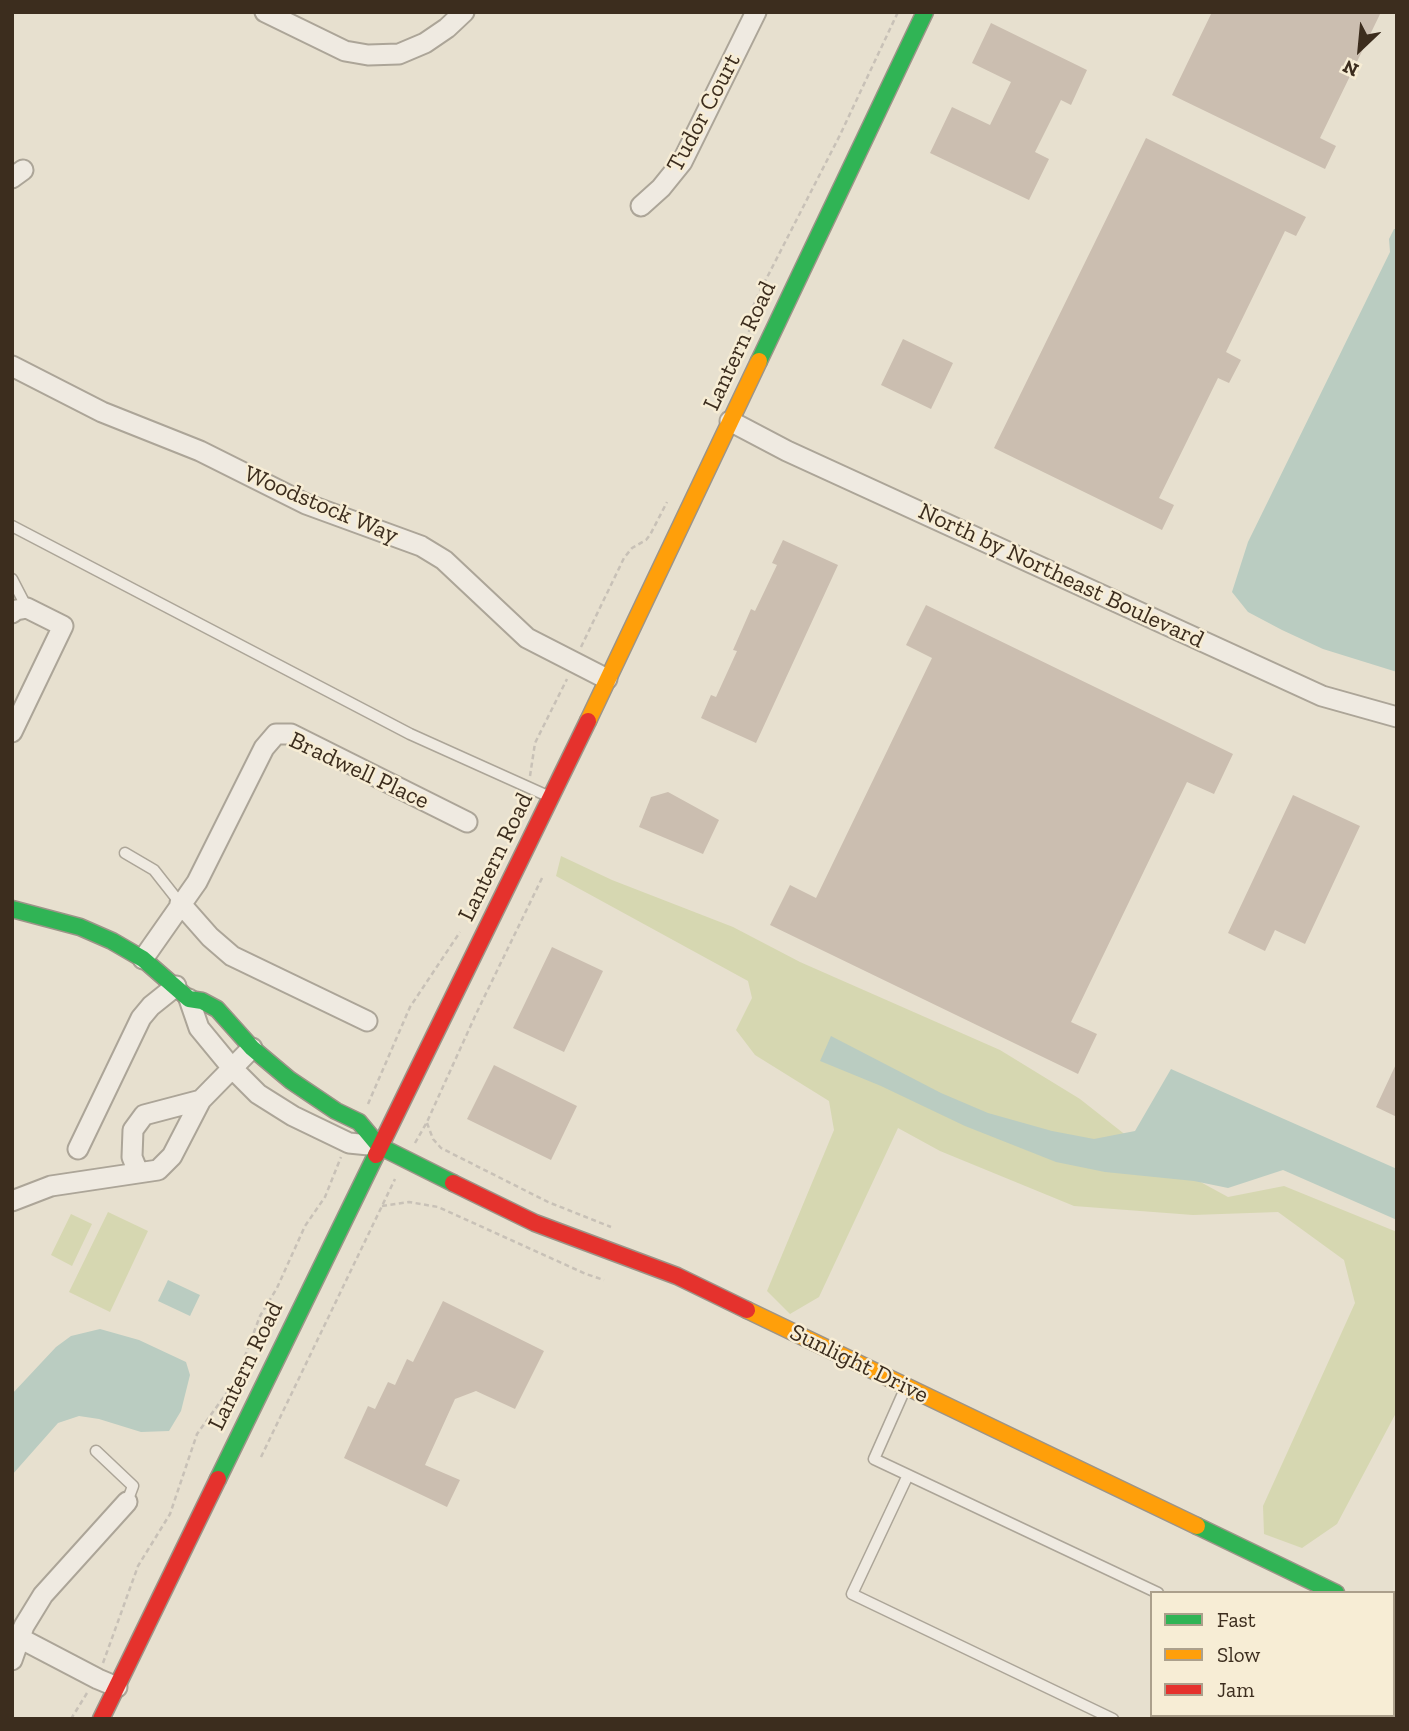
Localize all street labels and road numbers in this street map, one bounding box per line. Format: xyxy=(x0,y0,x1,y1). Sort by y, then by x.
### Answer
street label: Tudor Court xyxy=(661,49,747,177)
street label: Lantern Road xyxy=(697,277,783,415)
street label: Woodstock Way xyxy=(240,460,402,550)
street label: North by Northeast Boulevard xyxy=(914,497,1208,655)
street label: Bradwell Place xyxy=(285,726,433,816)
street label: Lantern Road xyxy=(452,788,540,926)
street label: Lantern Road xyxy=(202,1297,290,1435)
street label: Sunlight Drive xyxy=(785,1318,933,1410)

